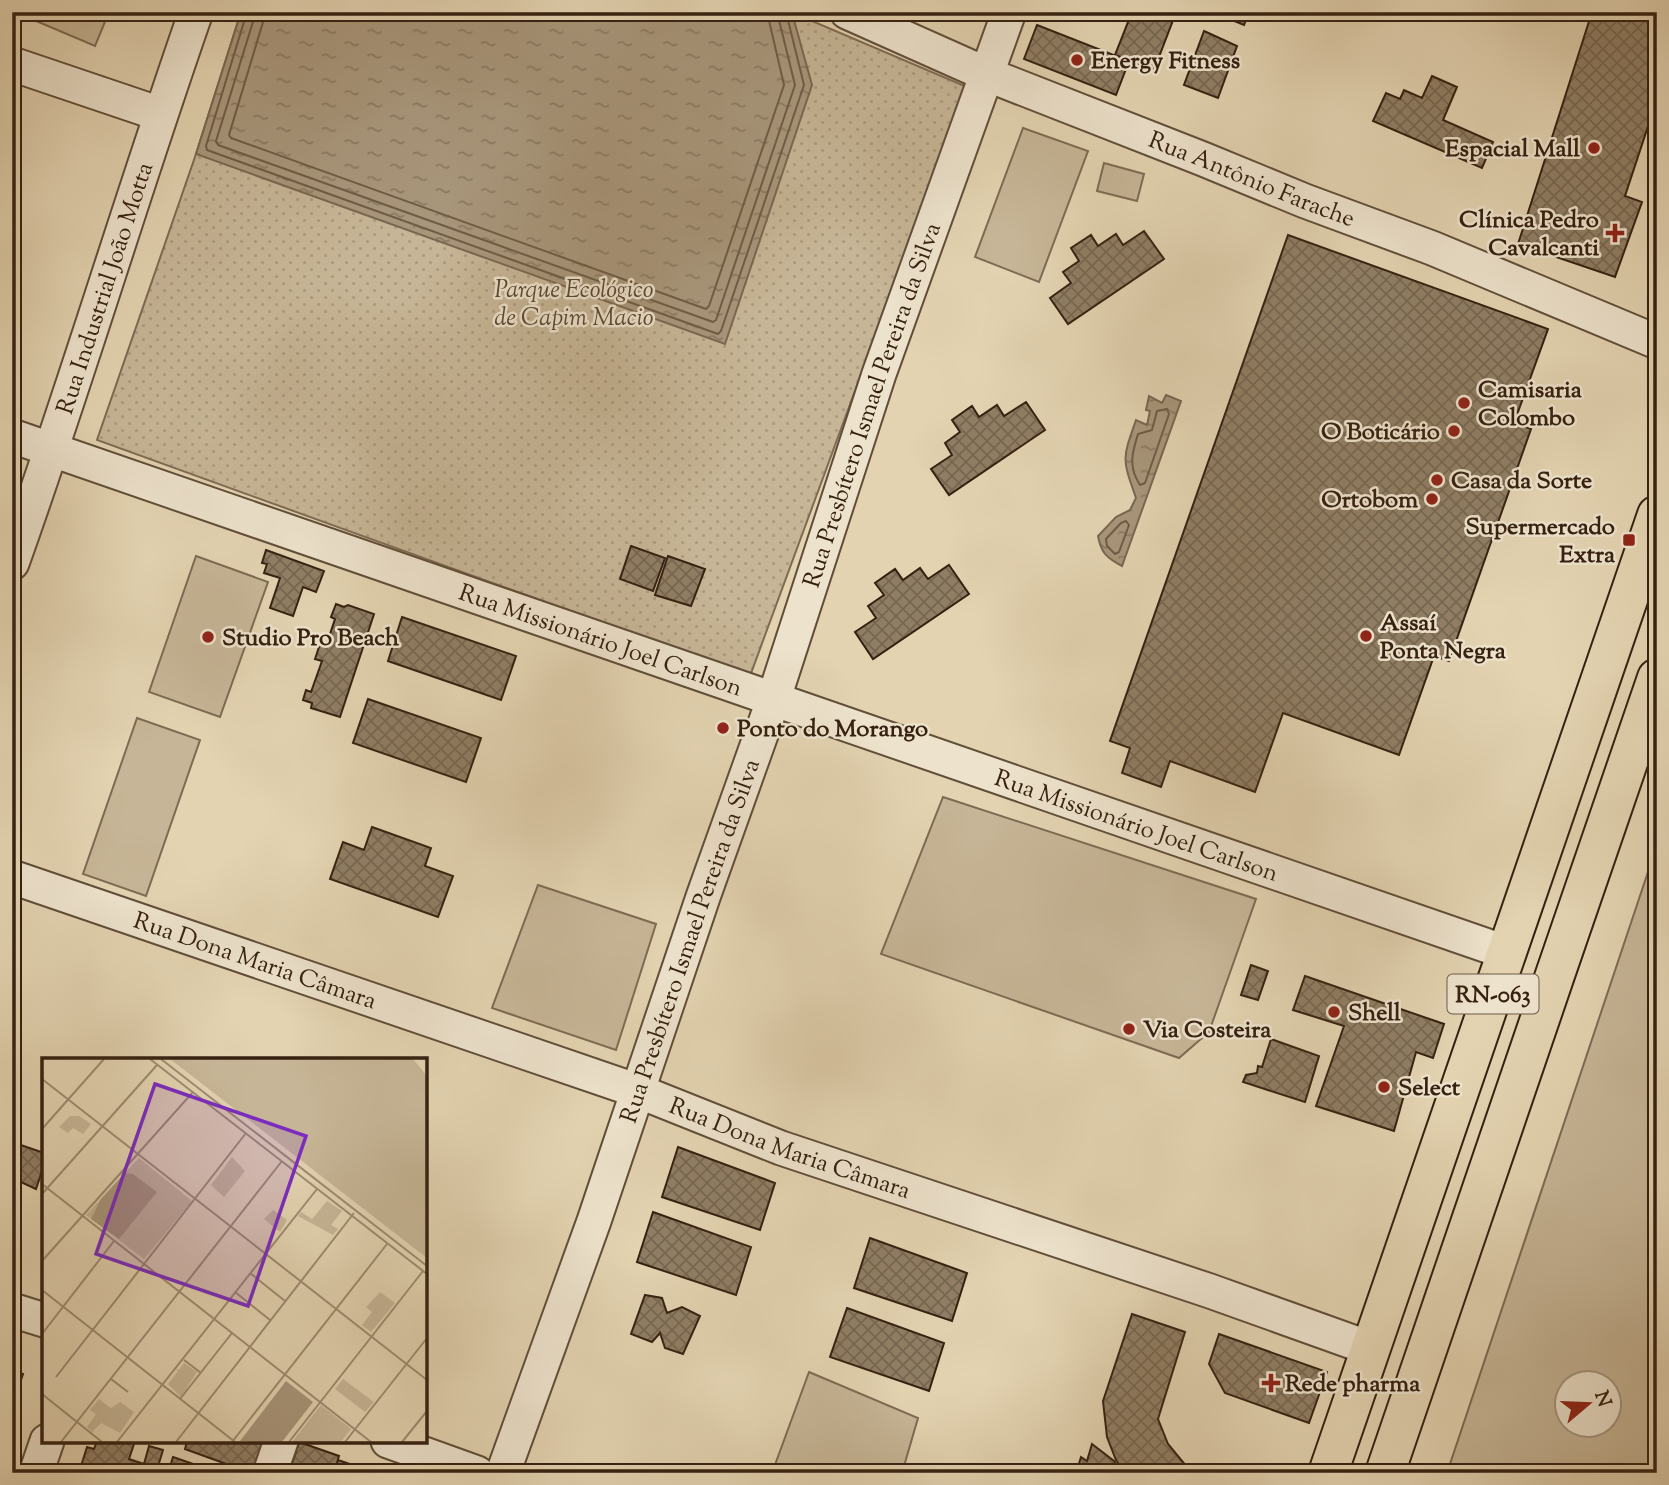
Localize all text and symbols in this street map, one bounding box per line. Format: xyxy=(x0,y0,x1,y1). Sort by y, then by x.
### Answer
place label: Energy Fitness xyxy=(1091,45,1240,79)
marker: Energy Fitness xyxy=(1069,52,1085,68)
street label: Rua Antônio Farache xyxy=(1143,124,1359,237)
place label: Espacial Mall xyxy=(1445,133,1580,167)
marker: Espacial Mall xyxy=(1586,140,1602,156)
street label: Rua Industrial João Motta xyxy=(49,158,163,419)
place label: Clínica Pedro Cavalcanti xyxy=(1459,204,1599,266)
street label: Rua Presbítero Ismael Pereira da Silva xyxy=(796,218,951,592)
marker: Clínica Pedro Cavalcanti xyxy=(1605,223,1625,243)
park label: Parque Ecológico de Capim Macio xyxy=(494,274,654,336)
place label: Camisaria Colombo xyxy=(1478,374,1583,436)
marker: Camisaria Colombo xyxy=(1456,395,1472,411)
place label: O Boticário xyxy=(1321,416,1440,450)
marker: O Boticário xyxy=(1446,423,1462,439)
place label: Casa da Sorte xyxy=(1451,465,1592,499)
marker: Casa da Sorte xyxy=(1429,472,1445,488)
place label: Ortobom xyxy=(1321,484,1418,518)
marker: Ortobom xyxy=(1424,491,1440,507)
place label: Supermercado Extra xyxy=(1466,511,1616,573)
marker: Supermercado Extra xyxy=(1621,532,1637,548)
street label: Rua Missionário Joel Carlson xyxy=(454,577,747,706)
place label: Assaí Ponta Negra xyxy=(1380,607,1507,669)
place label: Studio Pro Beach xyxy=(222,622,400,656)
marker: Assaí Ponta Negra xyxy=(1358,628,1374,644)
marker: Studio Pro Beach xyxy=(200,629,216,645)
place label: Ponto do Morango xyxy=(737,713,928,747)
marker: Ponto do Morango xyxy=(715,720,731,736)
street label: Rua Presbítero Ismael Pereira da Silva xyxy=(613,755,770,1128)
street label: Rua Missionário Joel Carlson xyxy=(989,762,1282,892)
street label: Rua Dona Maria Câmara xyxy=(129,905,381,1019)
road number: RN-063 xyxy=(1448,974,1538,1014)
place label: Shell xyxy=(1348,997,1401,1031)
marker: Shell xyxy=(1326,1004,1342,1020)
place label: Via Costeira xyxy=(1143,1014,1272,1048)
marker: Via Costeira xyxy=(1121,1021,1137,1037)
inset map xyxy=(42,1058,427,1443)
place label: Select xyxy=(1398,1072,1461,1106)
marker: Select xyxy=(1376,1079,1392,1095)
street label: Rua Dona Maria Câmara xyxy=(664,1090,915,1209)
place label: Rede pharma xyxy=(1285,1368,1421,1402)
north arrow xyxy=(1554,1370,1624,1440)
marker: Rede pharma xyxy=(1263,1375,1279,1391)
text: N xyxy=(1586,1388,1617,1411)

